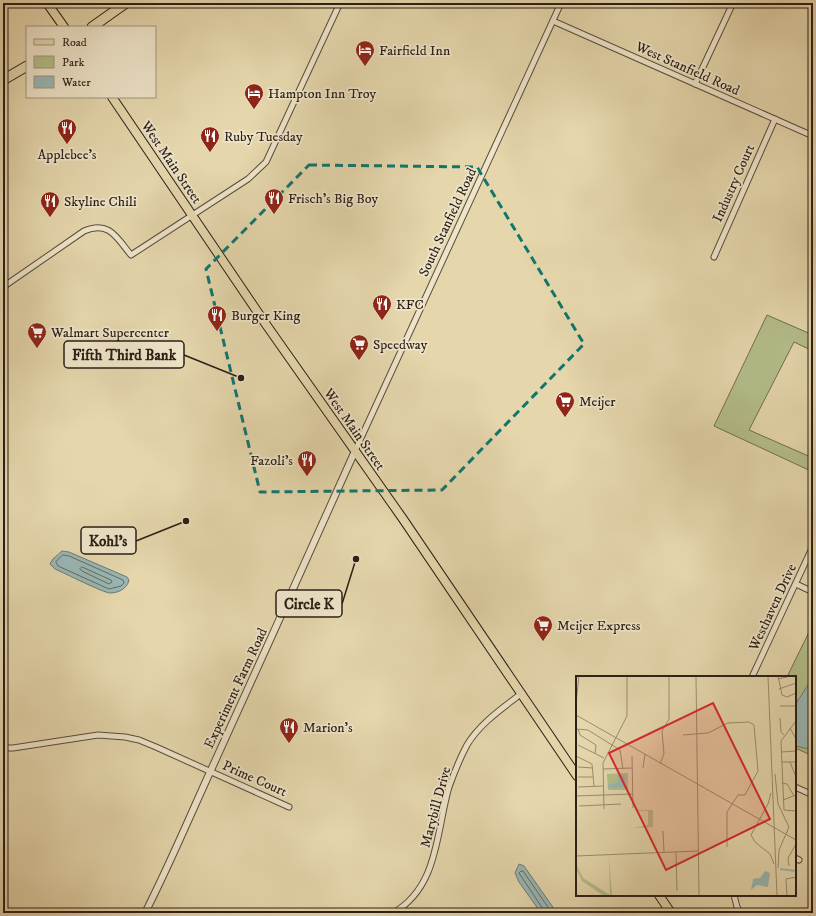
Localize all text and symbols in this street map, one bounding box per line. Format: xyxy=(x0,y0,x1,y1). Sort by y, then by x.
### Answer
legend xyxy=(26,26,156,98)
text: Road xyxy=(62,35,87,50)
street label: West Stanfield Road xyxy=(632,37,742,100)
hotel icon: Fairfield Inn xyxy=(354,39,376,67)
place label: Fairfield Inn xyxy=(379,42,451,60)
text: Park xyxy=(62,55,84,70)
text: Water xyxy=(61,75,91,90)
hotel icon: Hampton Inn Troy xyxy=(243,82,265,110)
place label: Hampton Inn Troy xyxy=(268,85,376,103)
restaurant icon: Applebee's xyxy=(56,117,78,145)
street label: West Main Street xyxy=(136,117,206,208)
restaurant icon: Ruby Tuesday xyxy=(199,125,221,153)
place label: Ruby Tuesday xyxy=(224,128,303,146)
street label: Industry Court xyxy=(709,141,759,225)
place label: Applebee's xyxy=(37,146,97,164)
street label: South Stanfield Road xyxy=(415,165,481,280)
restaurant icon: Frisch's Big Boy xyxy=(263,187,285,215)
restaurant icon: Skyline Chili xyxy=(39,190,61,218)
place label: Frisch's Big Boy xyxy=(288,190,379,208)
place label: Skyline Chili xyxy=(64,193,137,211)
restaurant icon: KFC xyxy=(371,293,393,321)
place label: KFC xyxy=(396,296,424,314)
restaurant icon: Burger King xyxy=(206,304,228,332)
place label: Burger King xyxy=(231,307,300,325)
supermarket icon: Walmart Supercenter xyxy=(26,321,48,349)
place label: Walmart Supercenter xyxy=(50,324,170,342)
supermarket icon: Speedway xyxy=(348,333,370,361)
place label: Speedway xyxy=(373,336,428,354)
callout: Fifth Third Bank xyxy=(64,341,184,368)
text: Fifth Third Bank xyxy=(72,346,177,365)
street label: West Main Street xyxy=(319,384,389,474)
supermarket icon: Meijer xyxy=(554,390,576,418)
place label: Meijer xyxy=(579,393,616,411)
restaurant icon: Fazoli's xyxy=(296,449,318,477)
place label: Fazoli's xyxy=(250,452,293,470)
callout: Kohl's xyxy=(81,527,136,554)
text: Kohl's xyxy=(89,532,127,551)
street label: Westhaven Drive xyxy=(745,561,801,655)
callout: Circle K xyxy=(276,590,342,617)
text: Circle K xyxy=(284,595,335,614)
supermarket icon: Meijer Express xyxy=(532,614,554,642)
place label: Meijer Express xyxy=(557,617,641,635)
street label: Experiment Farm Road xyxy=(200,625,272,752)
inset map xyxy=(576,676,796,896)
restaurant icon: Marion’s xyxy=(278,716,300,744)
place label: Marion’s xyxy=(303,719,353,737)
street label: Prime Court xyxy=(220,757,290,801)
street label: Marybill Drive xyxy=(416,764,455,850)

